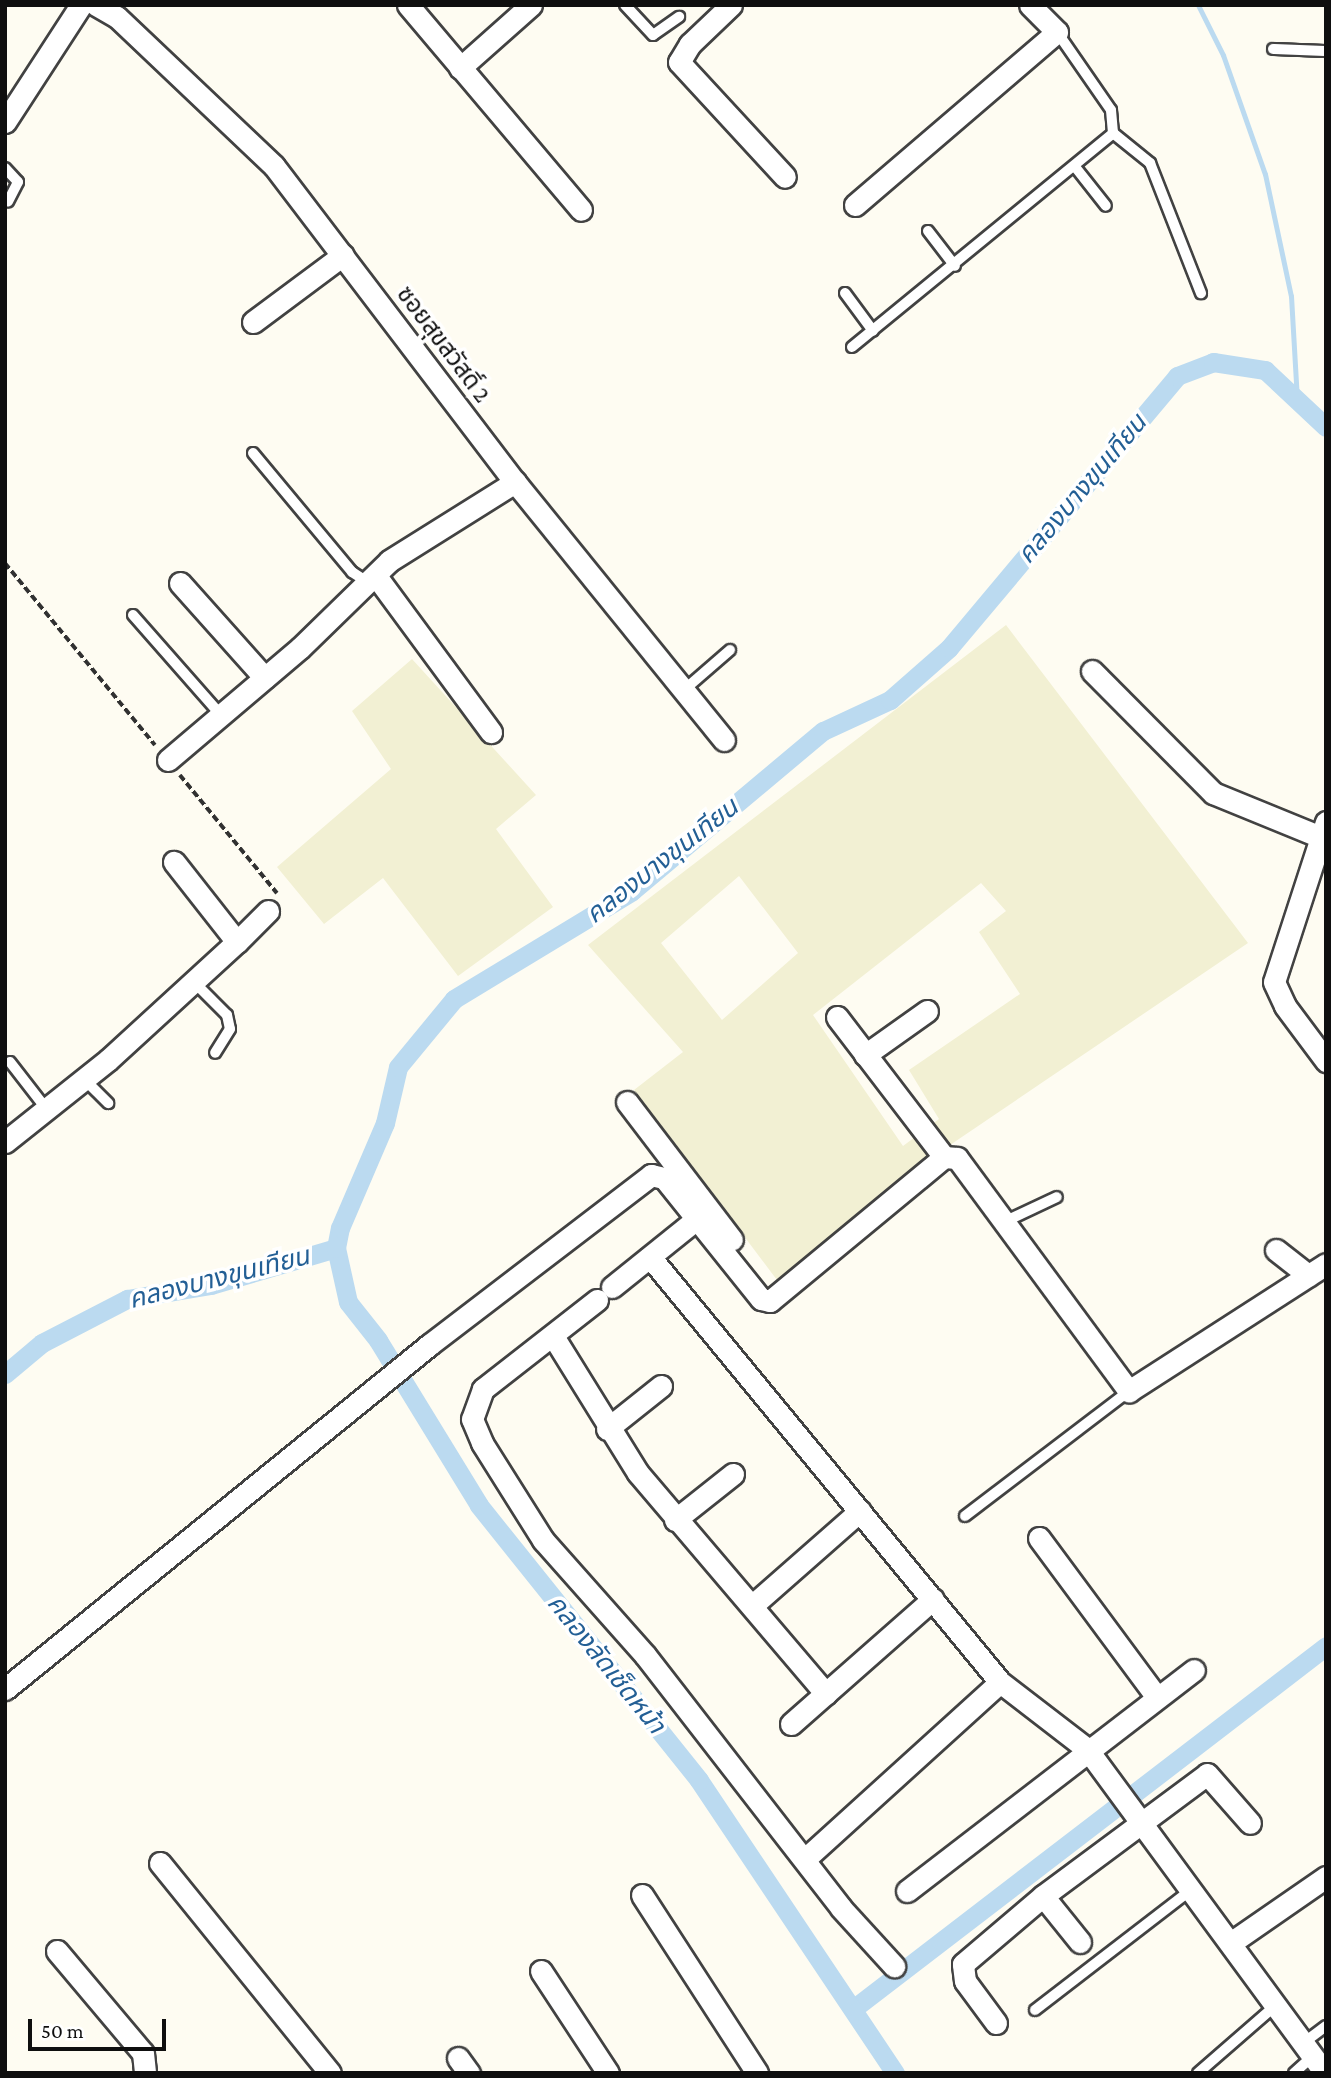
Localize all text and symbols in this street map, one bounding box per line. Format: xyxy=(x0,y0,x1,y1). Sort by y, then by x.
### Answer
street label: ซอยสุขสวัสดิ์ 2 xyxy=(391,280,497,408)
water label: คลองบางขุนเทียน xyxy=(1011,408,1153,570)
water label: คลองบางขุนเทียน xyxy=(580,792,744,930)
water label: คลองบางขุนเทียน xyxy=(125,1240,313,1316)
water label: คลองลัดเช็ดหน้า xyxy=(540,1588,672,1740)
scale bar xyxy=(32,2004,170,2048)
text: 50 m xyxy=(41,2019,84,2043)

